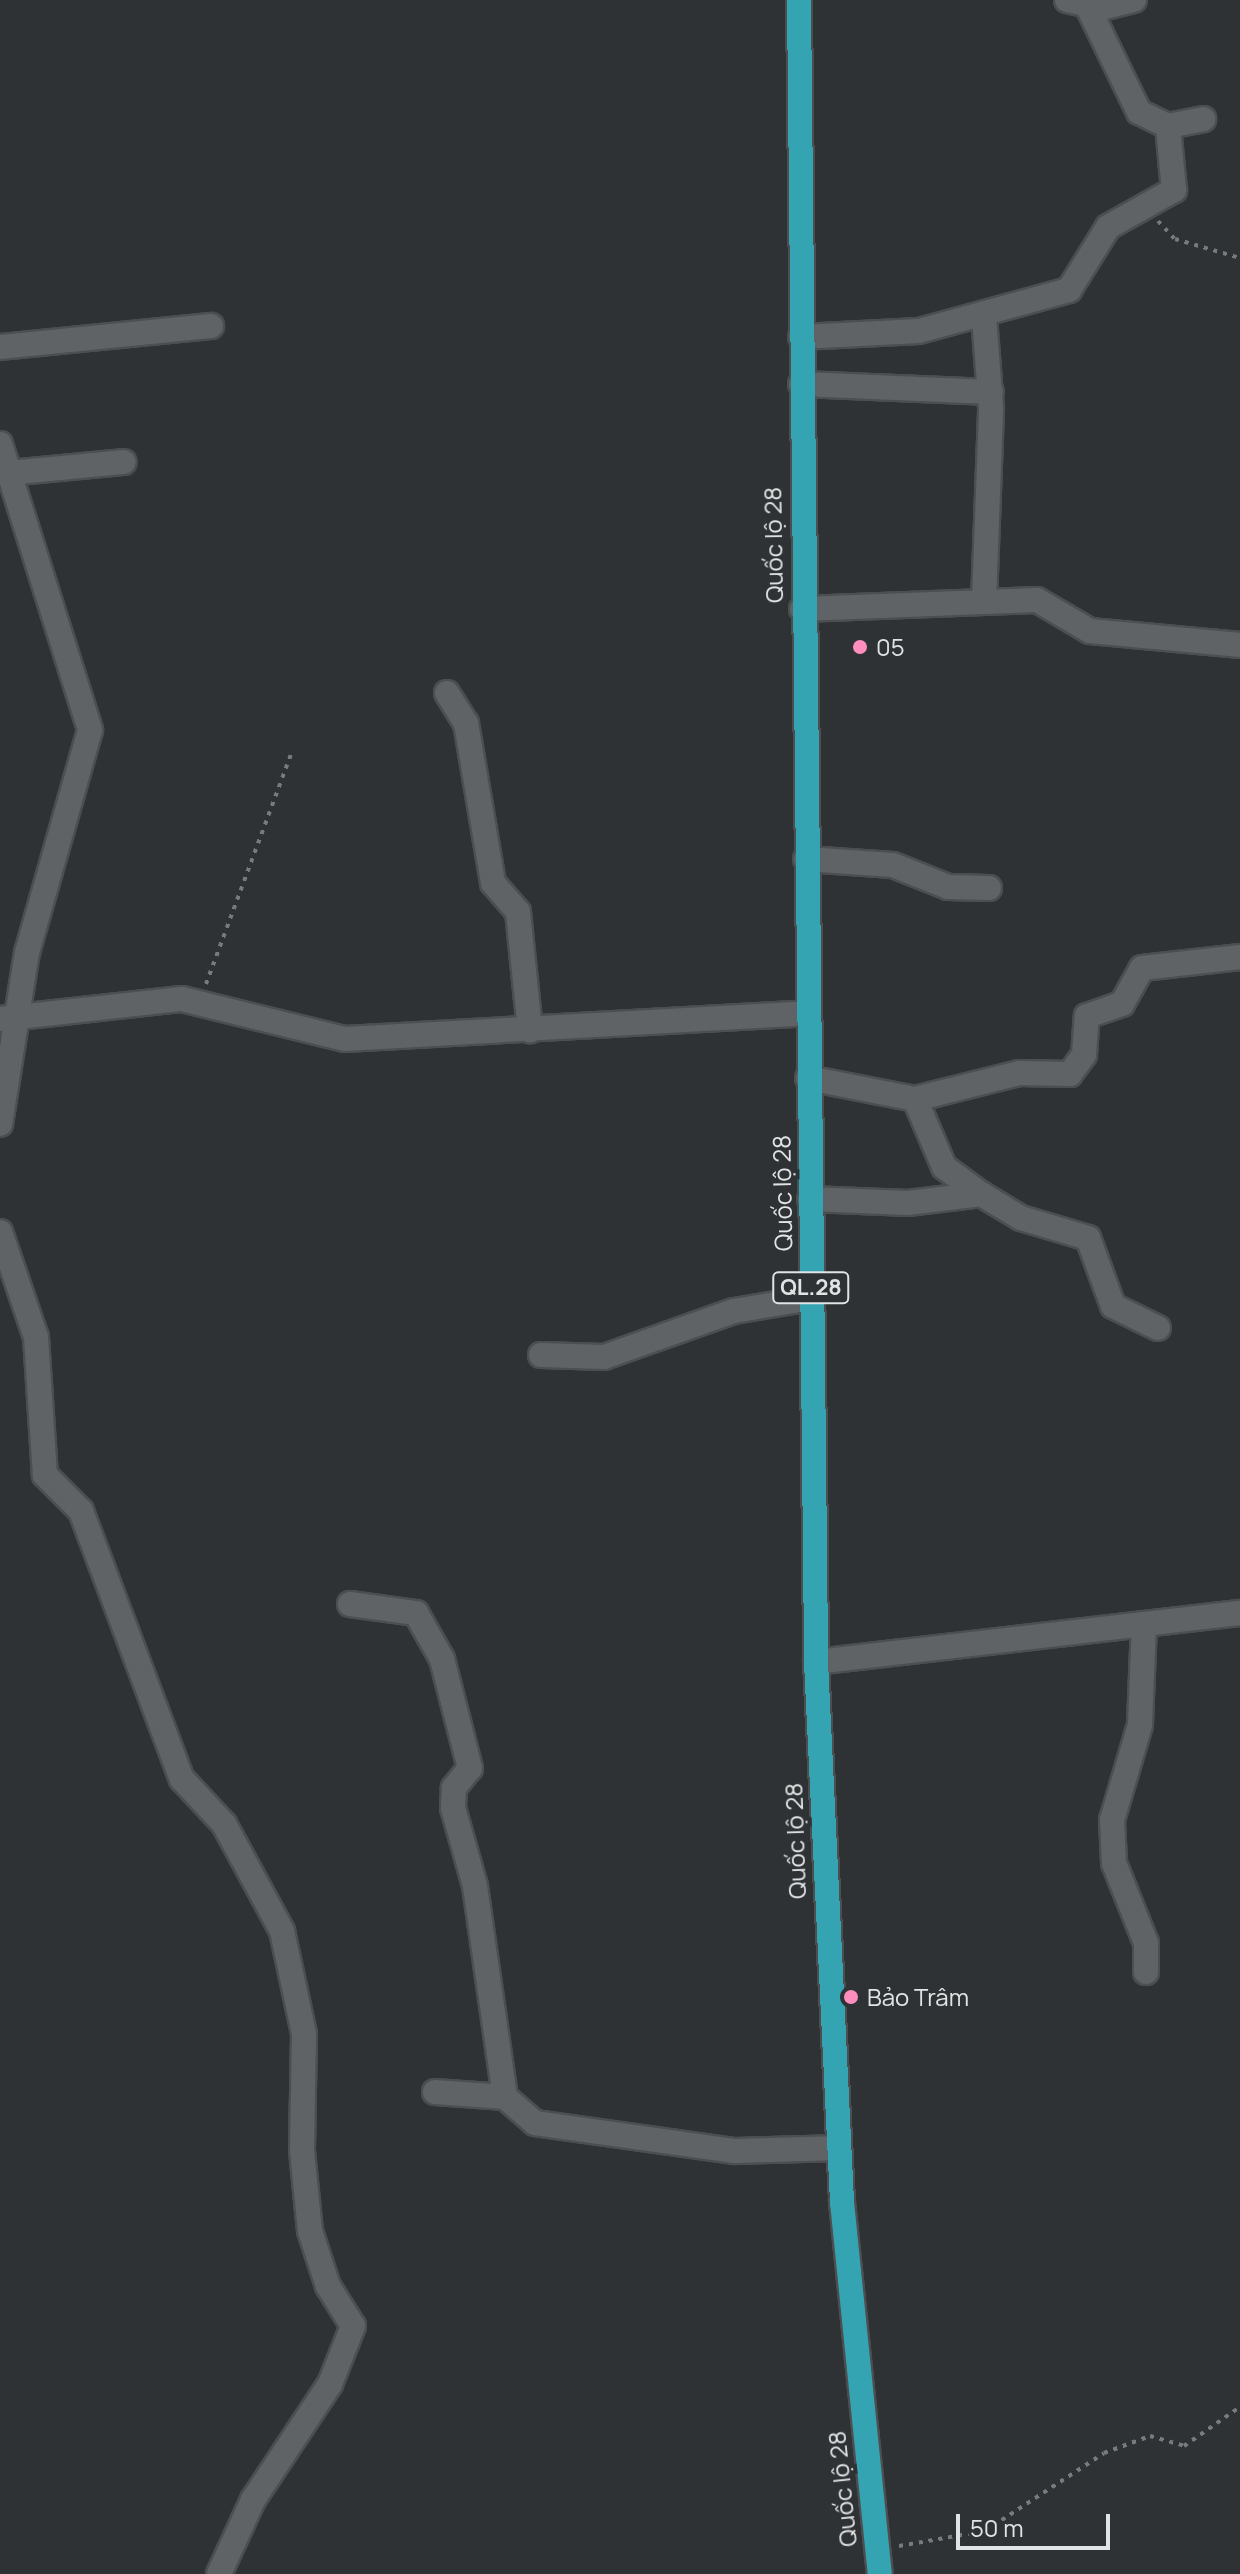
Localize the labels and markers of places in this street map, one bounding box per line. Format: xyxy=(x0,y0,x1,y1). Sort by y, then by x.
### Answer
place label: 05 xyxy=(876,633,904,661)
marker: 05 xyxy=(851,638,869,656)
place label: Bảo Trâm xyxy=(867,1983,969,2011)
marker: Bảo Trâm xyxy=(842,1988,860,2006)

